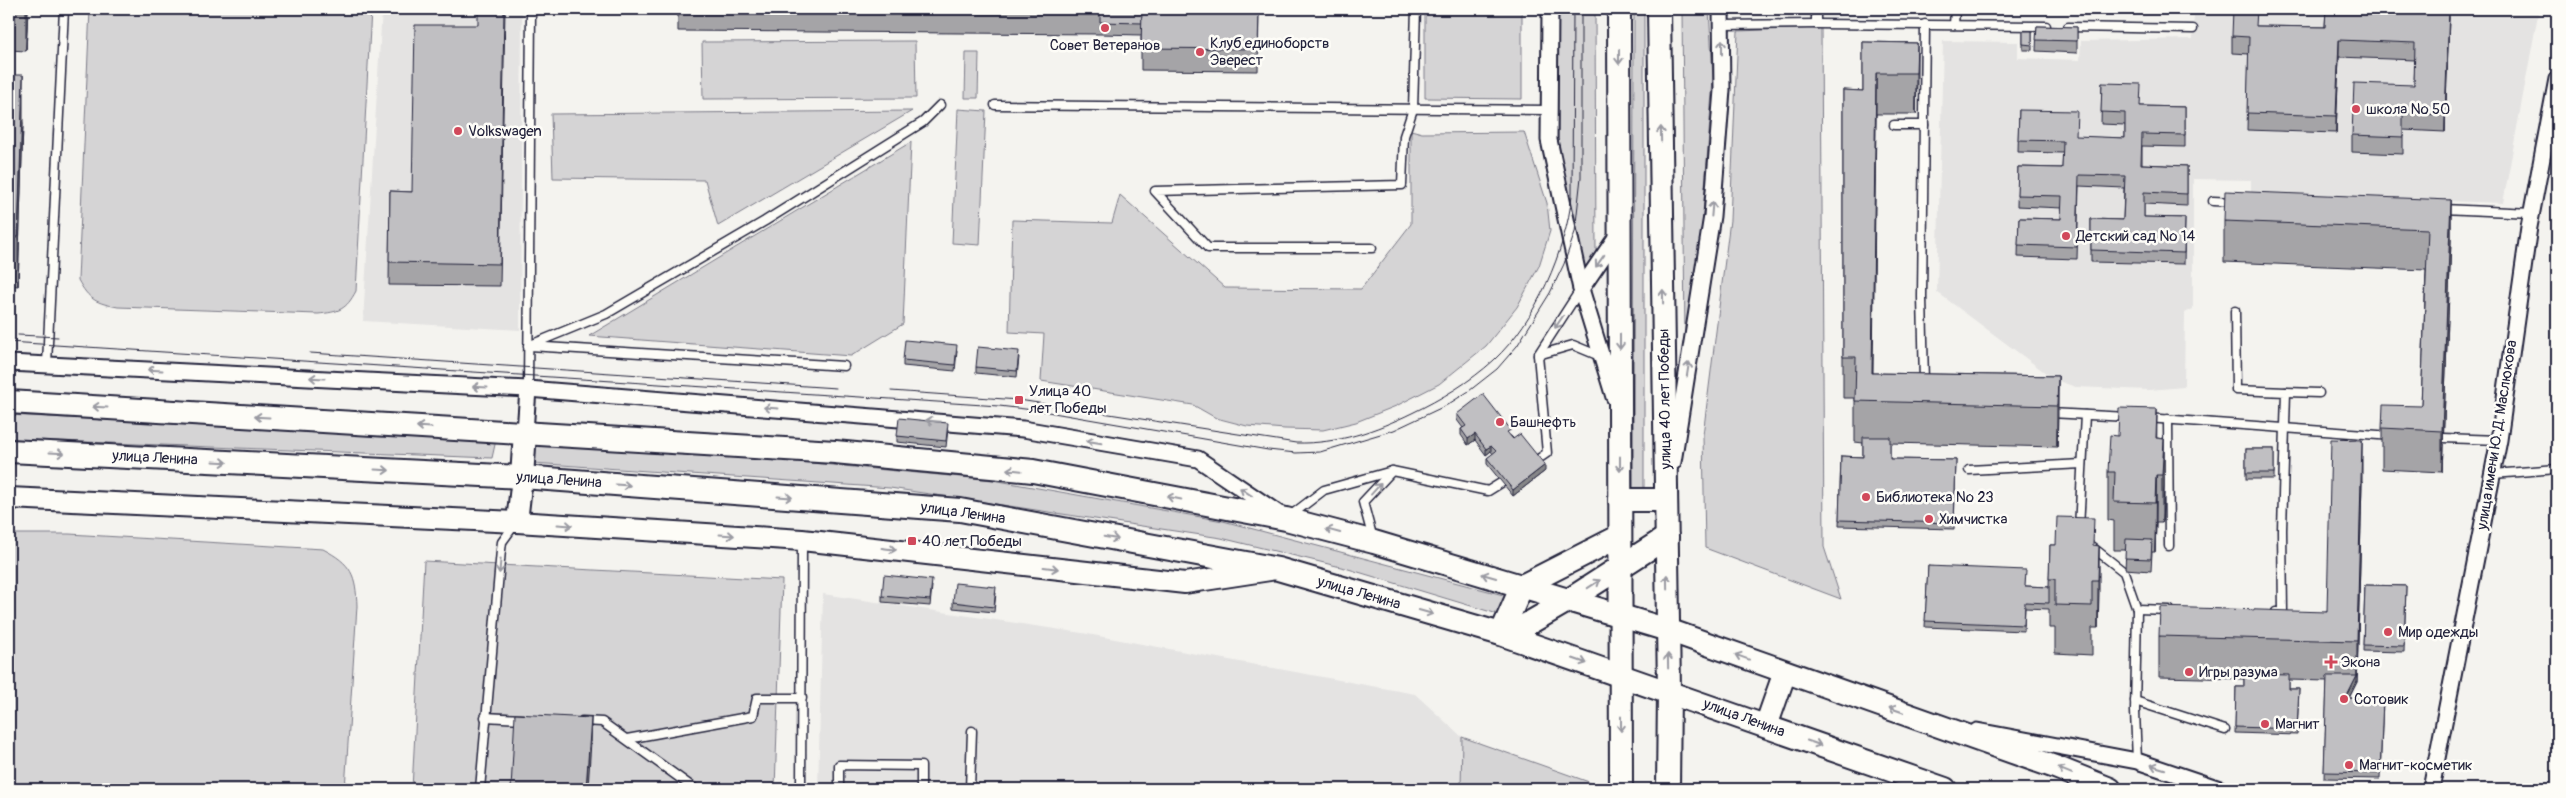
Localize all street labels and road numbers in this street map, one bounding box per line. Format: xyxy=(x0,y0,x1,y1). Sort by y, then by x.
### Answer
street label: улица 40 лет Победы xyxy=(1654,329,1676,470)
street label: улица имени Ю. Д. Маслюкова xyxy=(2472,339,2521,532)
street label: улица Ленина xyxy=(111,446,198,470)
street label: улица Ленина xyxy=(515,467,602,492)
street label: улица Ленина xyxy=(918,497,1007,528)
street label: улица Ленина xyxy=(1314,572,1403,614)
street label: улица Ленина xyxy=(1700,694,1787,742)

